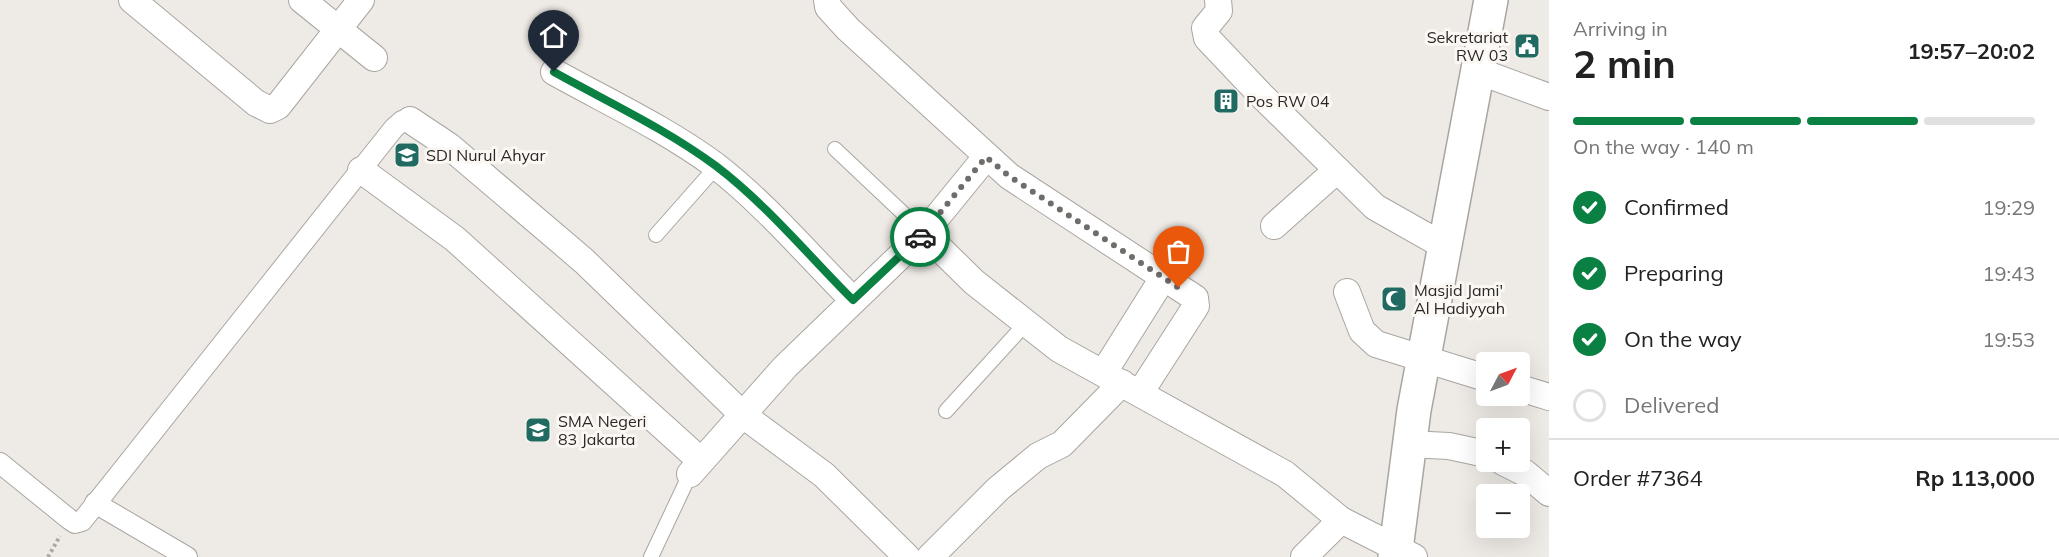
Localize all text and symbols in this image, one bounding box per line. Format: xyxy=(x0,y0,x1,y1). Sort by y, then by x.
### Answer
pin xyxy=(528,10,579,72)
text: Arriving in xyxy=(1573,16,1668,41)
icon: home xyxy=(537,19,570,52)
place label: Sekretariat RW 03 xyxy=(1427,27,1508,65)
public building icon: Sekretariat RW 03 xyxy=(1512,31,1542,61)
text: 19:57–20:02 xyxy=(1907,37,2035,65)
text: 2 min xyxy=(1573,39,1676,88)
building icon: Pos RW 04 xyxy=(1211,86,1241,116)
place label: Pos RW 04 xyxy=(1246,91,1330,111)
text: On the way · 140 m xyxy=(1573,134,1754,159)
school or university icon: SDI Nurul Ahyar xyxy=(392,140,422,170)
place label: SDI Nurul Ahyar xyxy=(426,145,545,165)
icon: check xyxy=(1573,191,1606,224)
text: Confirmed xyxy=(1624,193,1729,221)
text: 19:29 xyxy=(1982,195,2035,220)
courier xyxy=(890,207,950,267)
icon: car xyxy=(904,221,937,254)
pin xyxy=(1153,226,1204,288)
icon: bag xyxy=(1162,235,1195,268)
icon: check xyxy=(1573,257,1606,290)
text: Preparing xyxy=(1624,259,1724,287)
text: 19:43 xyxy=(1982,261,2035,286)
place label: Masjid Jami' Al Hadiyyah xyxy=(1414,280,1505,318)
mosque icon: Masjid Jami' Al Hadiyyah xyxy=(1379,284,1409,314)
icon: check xyxy=(1573,323,1606,356)
text: On the way xyxy=(1624,325,1742,353)
text: 19:53 xyxy=(1982,327,2035,352)
north arrow xyxy=(1476,352,1530,406)
map controls xyxy=(1476,352,1530,538)
text: Delivered xyxy=(1624,391,1719,419)
place label: SMA Negeri 83 Jakarta xyxy=(558,411,646,449)
school or university icon: SMA Negeri 83 Jakarta xyxy=(523,415,553,445)
button: + xyxy=(1476,418,1530,472)
text: Order #7364 xyxy=(1573,464,1703,492)
text: Rp 113,000 xyxy=(1915,464,2035,492)
button: − xyxy=(1476,484,1530,538)

